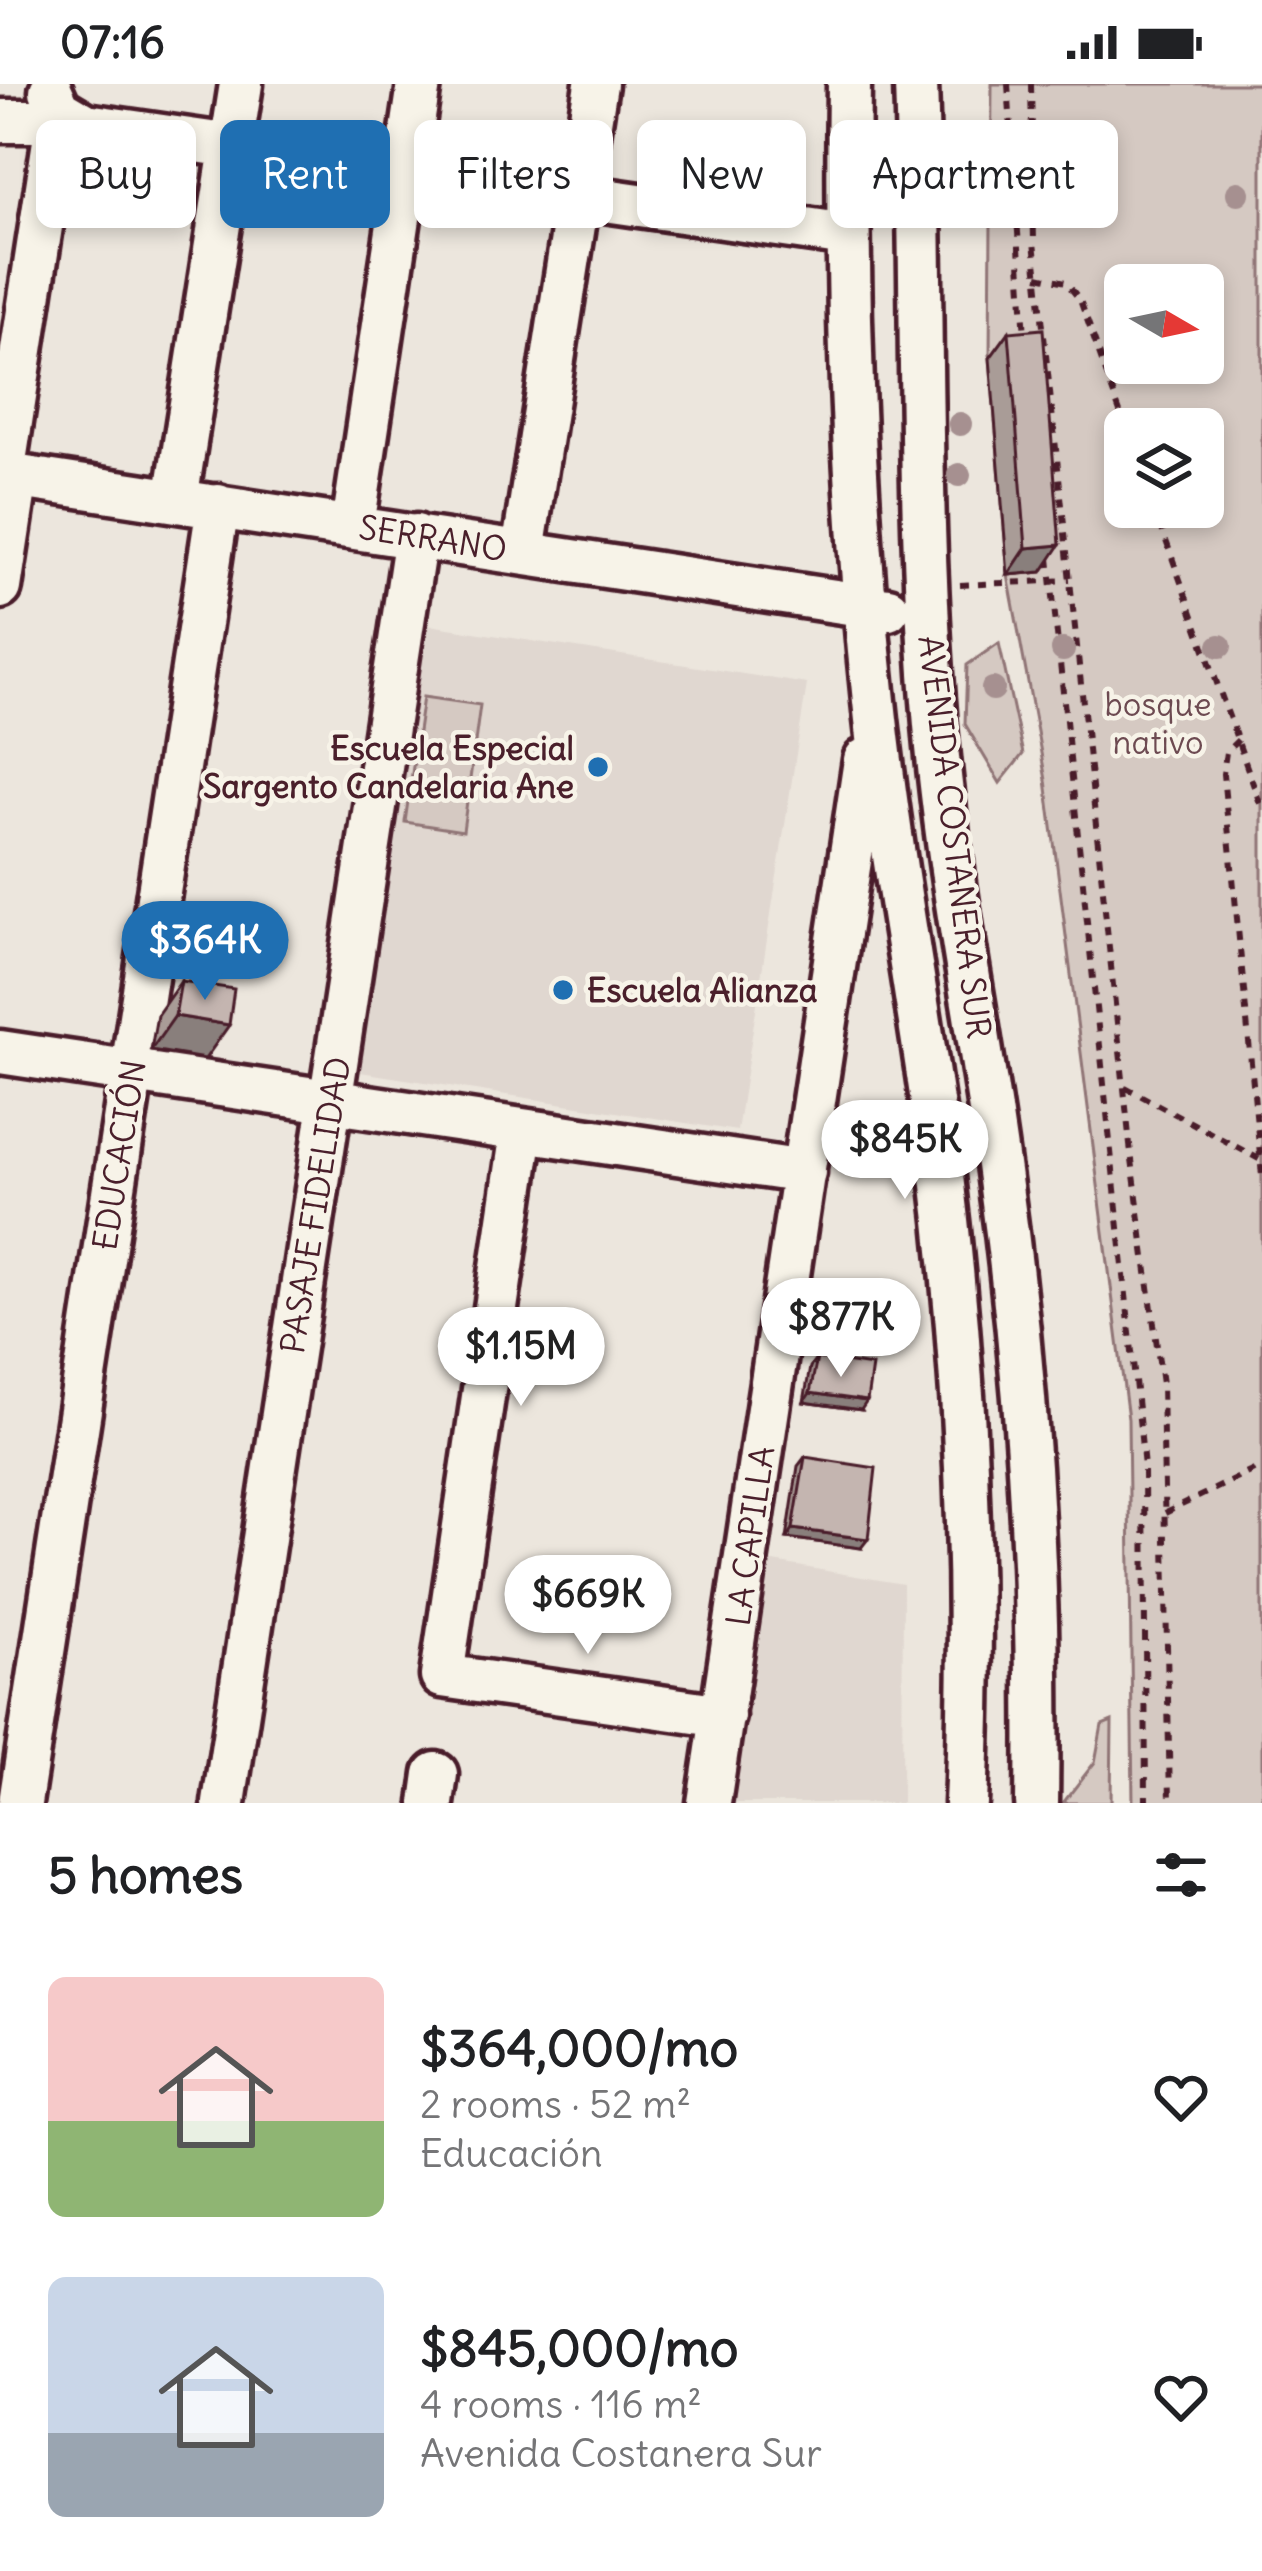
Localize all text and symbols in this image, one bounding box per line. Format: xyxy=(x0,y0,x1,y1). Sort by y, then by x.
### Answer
text: 07:16 xyxy=(60,14,165,70)
chip: Buy xyxy=(36,120,196,228)
chip: Rent xyxy=(220,120,390,228)
chip: Filters xyxy=(414,120,613,228)
chip: New xyxy=(637,120,806,228)
chip: Apartment xyxy=(830,120,1118,228)
north arrow xyxy=(1104,264,1224,384)
map controls xyxy=(1104,264,1224,528)
button: layers xyxy=(1104,408,1224,528)
street label: SERRANO xyxy=(356,506,510,570)
street label: AVENIDA COSTANERA SUR xyxy=(909,633,1001,1041)
park label: bosque nativo xyxy=(1105,683,1211,763)
place label: Escuela Especial Sargento Candelaria Ane xyxy=(203,727,574,807)
marker: Escuela Especial Sargento Candelaria Ane xyxy=(585,754,611,780)
pin: $364K xyxy=(121,901,289,1003)
text: $364K xyxy=(149,915,261,964)
place label: Escuela Alianza xyxy=(587,969,818,1011)
marker: Escuela Alianza xyxy=(550,977,576,1003)
street label: PASAJE FIDELIDAD xyxy=(271,1054,359,1356)
street label: EDUCACIÓN xyxy=(83,1057,155,1253)
pin: $845K xyxy=(821,1100,989,1202)
text: $845K xyxy=(848,1114,962,1163)
pin: $877K xyxy=(757,1278,925,1380)
text: $877K xyxy=(788,1292,894,1341)
pin: $1.15M xyxy=(423,1307,619,1409)
text: $1.15M xyxy=(465,1321,577,1370)
street label: LA CAPILLA xyxy=(717,1443,783,1629)
pin: $669K xyxy=(504,1555,672,1657)
text: $669K xyxy=(531,1569,645,1618)
icon: filters xyxy=(1148,1842,1214,1908)
text: 5 homes xyxy=(48,1843,243,1907)
text: $364,000/mo xyxy=(420,2016,738,2080)
icon: home xyxy=(144,2025,288,2169)
icon: heart xyxy=(1148,2064,1214,2130)
text: 2 rooms · 52 m² xyxy=(420,2080,691,2129)
text: Educación xyxy=(420,2129,603,2178)
text: $845,000/mo xyxy=(420,2316,739,2380)
icon: home xyxy=(144,2325,288,2469)
icon: heart xyxy=(1148,2364,1214,2430)
text: 4 rooms · 116 m² xyxy=(420,2380,702,2429)
text: Avenida Costanera Sur xyxy=(420,2429,822,2478)

